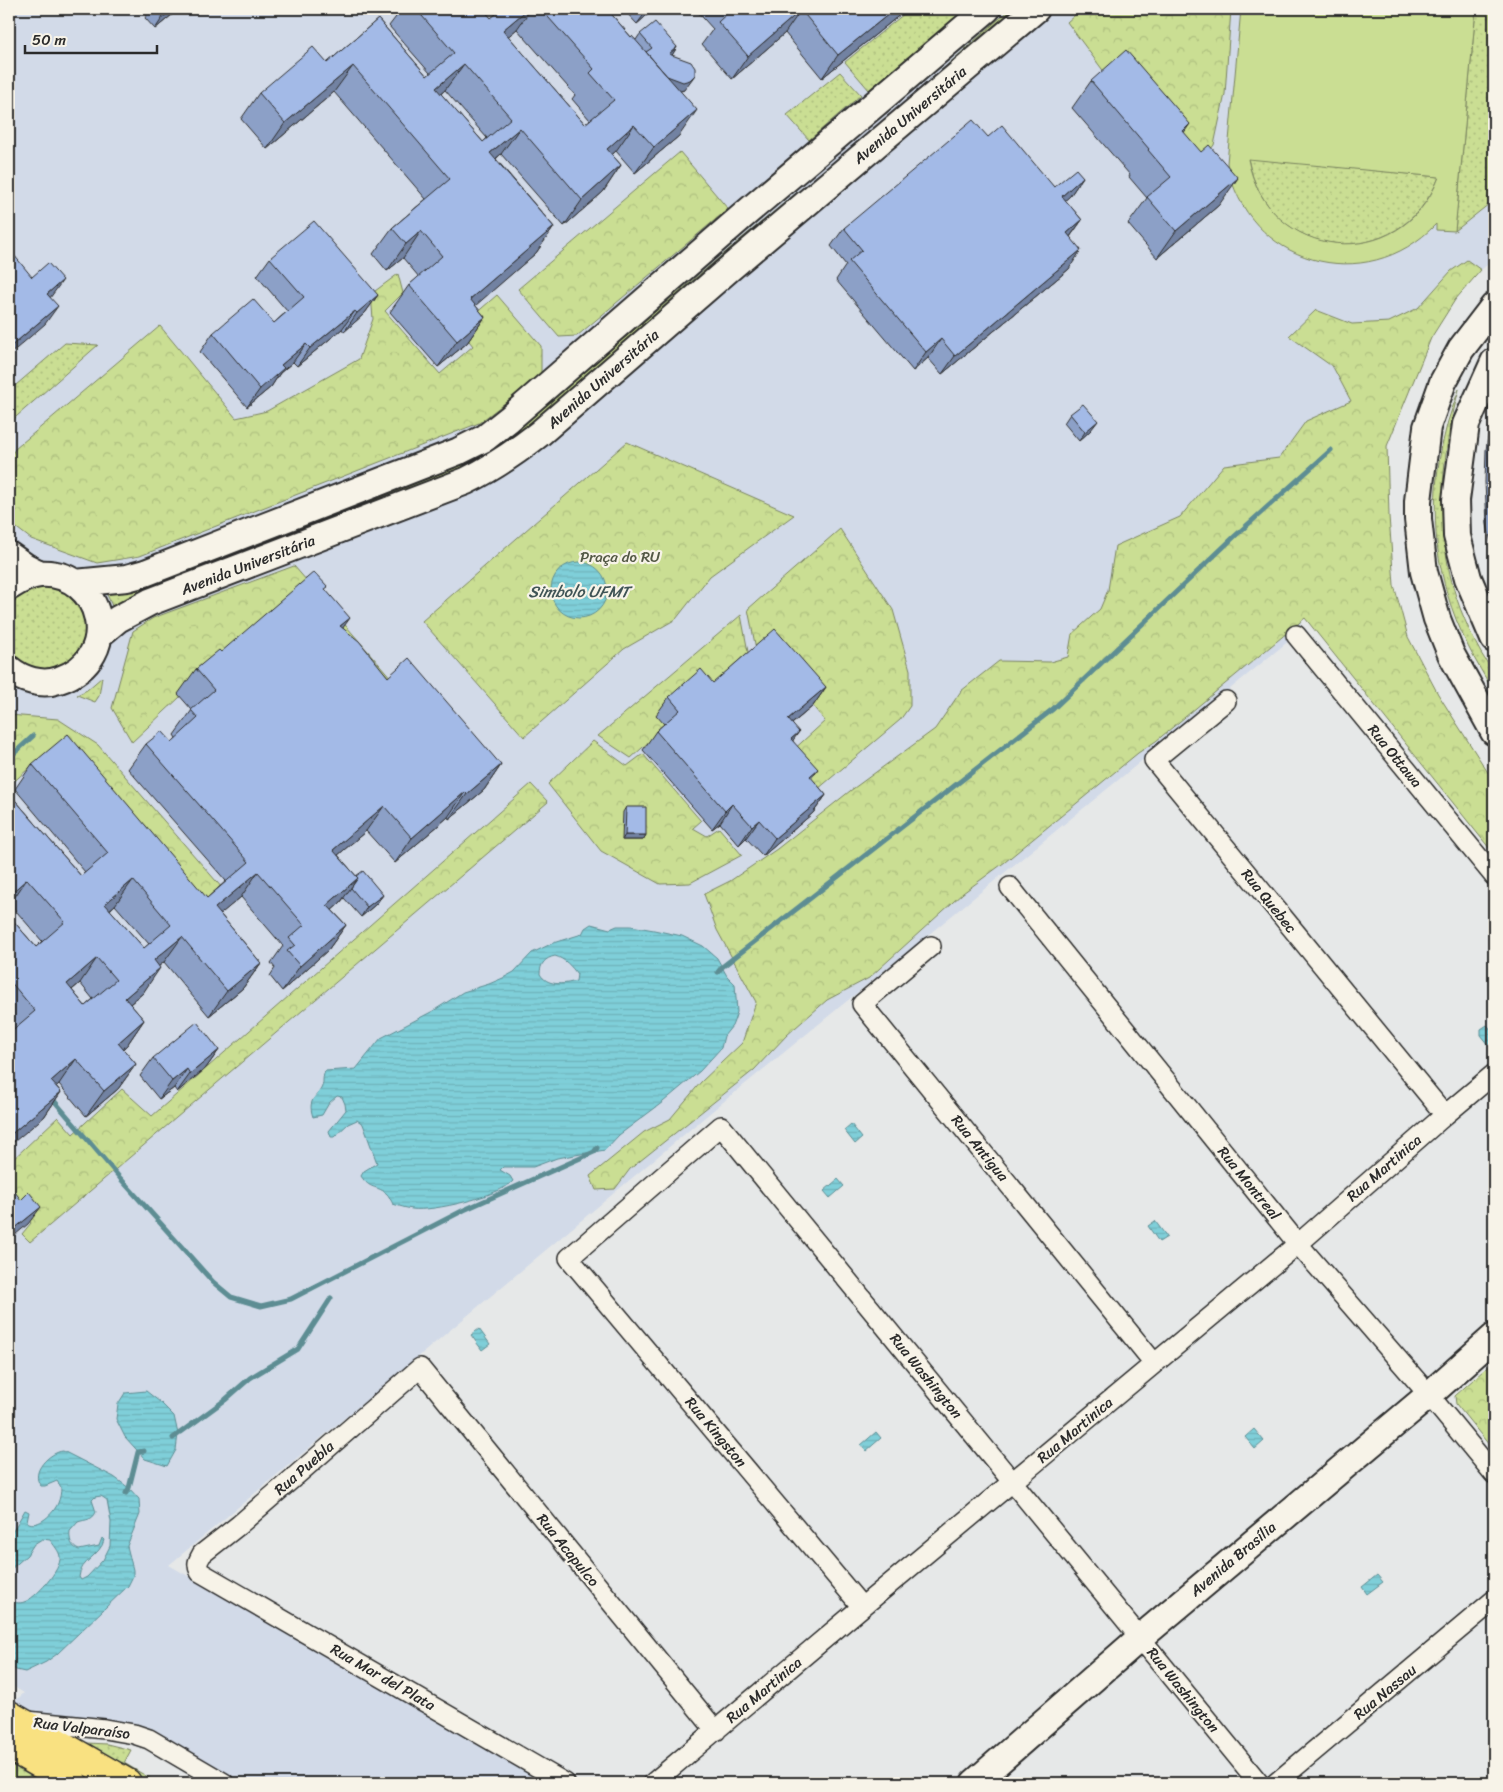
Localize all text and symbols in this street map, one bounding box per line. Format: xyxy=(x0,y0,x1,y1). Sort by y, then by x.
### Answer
scale bar xyxy=(25,22,158,54)
text: 50 m xyxy=(32,27,67,53)
street label: Avenida Universitária xyxy=(846,59,973,171)
street label: Avenida Universitária xyxy=(540,322,665,436)
street label: Avenida Universitária xyxy=(176,527,319,603)
park label: Praça do RU xyxy=(580,544,661,570)
water label: Simbolo UFMT xyxy=(529,577,634,606)
street label: Rua Ottawa xyxy=(1361,718,1429,794)
street label: Rua Quebec xyxy=(1235,863,1303,939)
street label: Rua Antigua xyxy=(945,1109,1016,1188)
street label: Rua Martinica xyxy=(1340,1127,1428,1208)
street label: Rua Montreal xyxy=(1211,1140,1288,1226)
street label: Rua Washington xyxy=(883,1327,969,1425)
street label: Rua Martinica xyxy=(1031,1390,1119,1470)
street label: Rua Kingston xyxy=(678,1391,754,1473)
street label: Rua Puebla xyxy=(268,1434,340,1502)
street label: Rua Acapulco xyxy=(530,1507,606,1593)
street label: Avenida Brasília xyxy=(1183,1515,1282,1604)
street label: Rua Mar del Plata xyxy=(325,1636,441,1718)
street label: Rua Washington xyxy=(1140,1641,1226,1739)
street label: Rua Martinica xyxy=(720,1650,808,1730)
street label: Rua Nassau xyxy=(1348,1658,1422,1726)
street label: Rua Valparaíso xyxy=(32,1709,132,1747)

